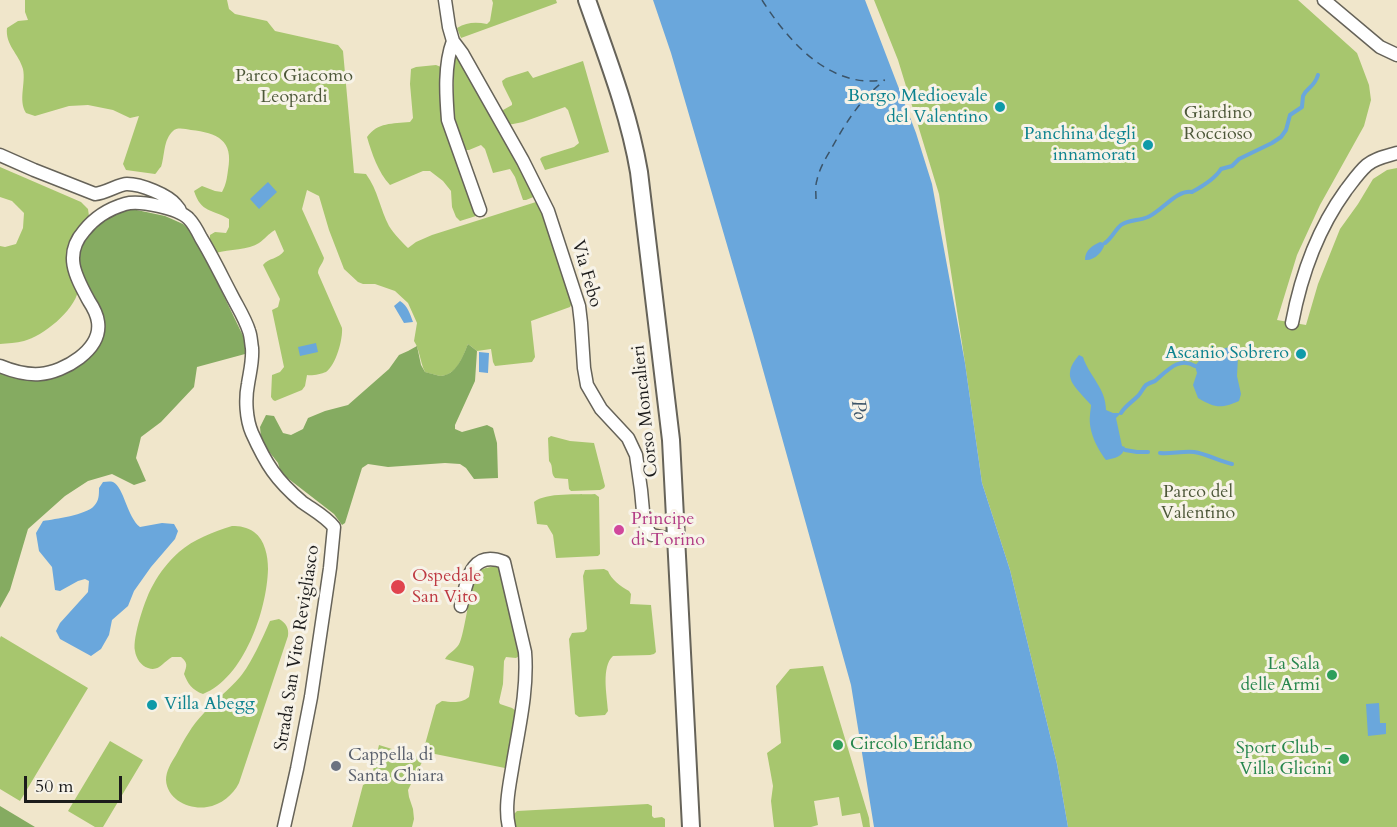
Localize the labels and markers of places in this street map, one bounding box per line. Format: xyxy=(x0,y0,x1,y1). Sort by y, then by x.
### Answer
place label: Borgo Medioevale del Valentino xyxy=(848,86,988,128)
marker: Borgo Medioevale del Valentino xyxy=(993,100,1007,114)
place label: Panchina degli innamorati xyxy=(1024,124,1136,166)
marker: Panchina degli innamorati xyxy=(1141,138,1155,152)
place label: Ascanio Sobrero xyxy=(1165,343,1289,365)
marker: Ascanio Sobrero xyxy=(1294,347,1308,361)
place label: Principe di Torino xyxy=(631,509,705,552)
marker: Principe di Torino xyxy=(612,523,626,537)
place label: Ospedale San Vito xyxy=(412,566,481,608)
marker: Ospedale San Vito xyxy=(389,578,407,596)
place label: La Sala delle Armi xyxy=(1240,654,1320,696)
marker: La Sala delle Armi xyxy=(1325,668,1339,682)
place label: Villa Abegg xyxy=(164,694,255,716)
marker: Villa Abegg xyxy=(145,698,159,712)
place label: Circolo Eridano xyxy=(850,734,973,756)
marker: Circolo Eridano xyxy=(831,738,845,752)
place label: Sport Club - Villa Glicini xyxy=(1236,738,1332,780)
place label: Cappella di Santa Chiara xyxy=(348,745,444,788)
marker: Sport Club - Villa Glicini xyxy=(1337,752,1351,766)
marker: Cappella di Santa Chiara xyxy=(329,759,343,773)

